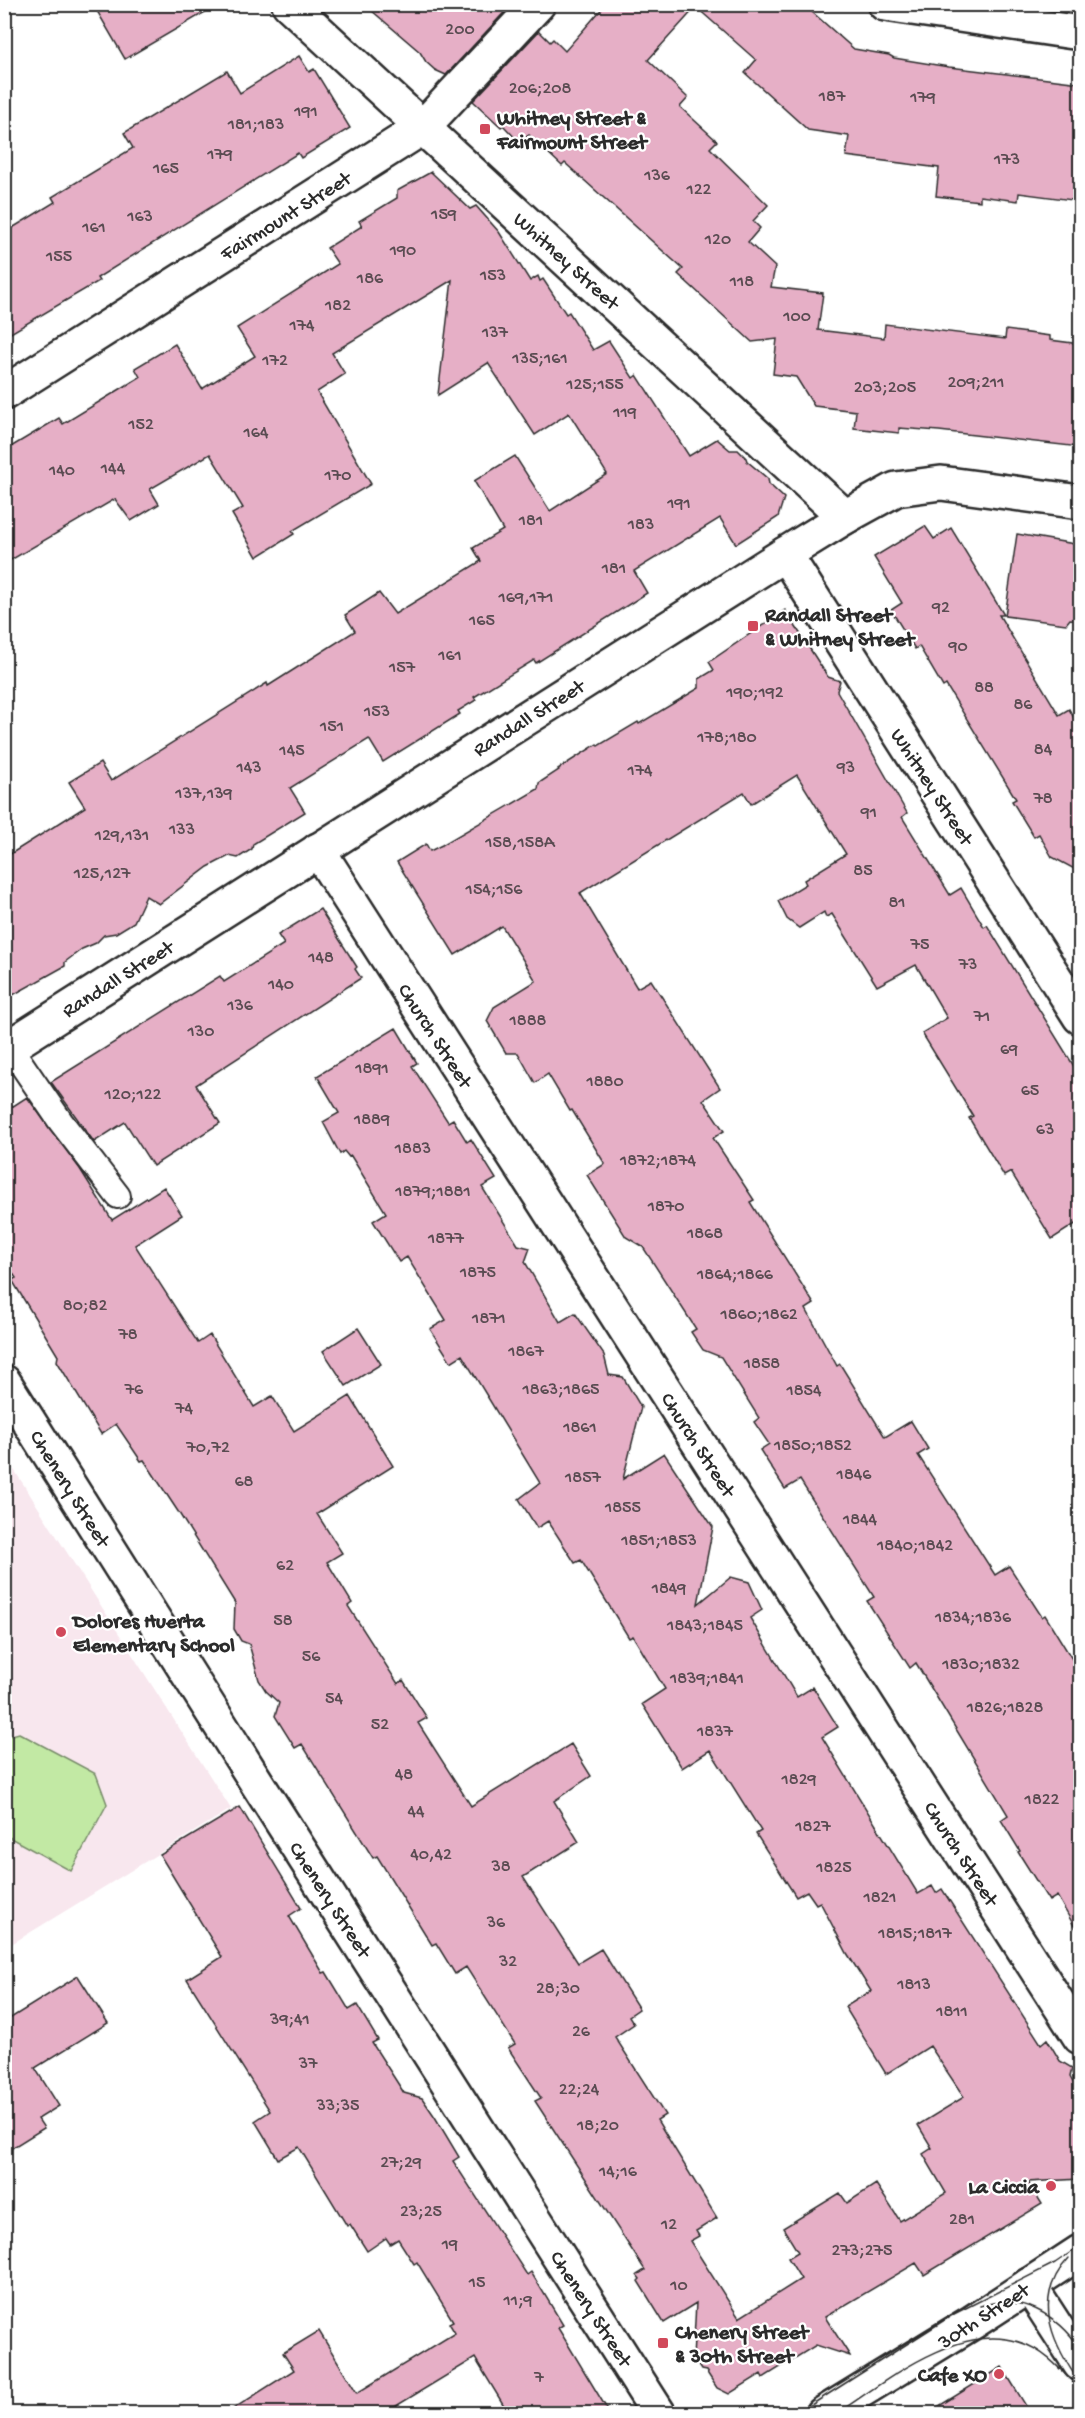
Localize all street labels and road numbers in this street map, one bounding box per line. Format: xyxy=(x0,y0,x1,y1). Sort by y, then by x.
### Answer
street label: Fairmount Street xyxy=(216,166,359,269)
street label: Whitney Street xyxy=(506,208,625,318)
street label: Randall Street xyxy=(469,674,592,764)
street label: Whitney Street xyxy=(883,725,978,853)
street label: Randall Street xyxy=(58,935,181,1025)
street label: Church Street xyxy=(390,980,477,1096)
street label: Church Street xyxy=(653,1389,740,1505)
street label: Chenery Street xyxy=(22,1427,115,1555)
street label: Church Street xyxy=(916,1798,1003,1914)
street label: Chenery Street xyxy=(281,1838,376,1966)
street label: Chenery Street xyxy=(542,2247,637,2375)
street label: 30th Street xyxy=(934,2278,1037,2357)

